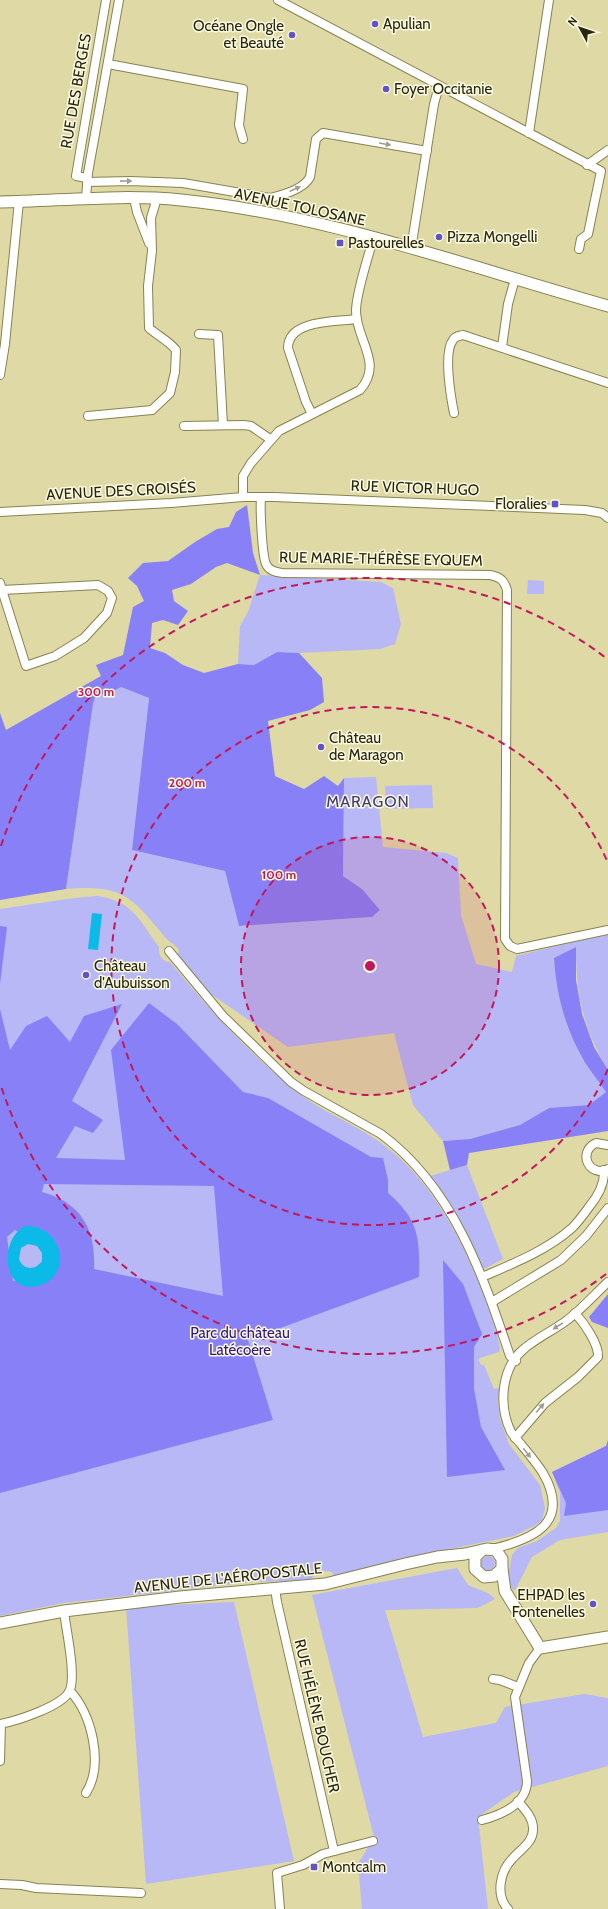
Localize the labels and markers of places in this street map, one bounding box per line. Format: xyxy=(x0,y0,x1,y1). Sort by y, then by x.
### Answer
place label: Apulian xyxy=(383,15,431,33)
place label: Océane Ongle et Beauté xyxy=(193,17,284,52)
marker: Apulian xyxy=(370,19,380,29)
marker: Océane Ongle et Beauté xyxy=(287,30,297,40)
place label: Foyer Occitanie xyxy=(394,80,492,98)
marker: Foyer Occitanie xyxy=(381,84,391,94)
place label: Pizza Mongelli xyxy=(447,228,537,246)
marker: Pizza Mongelli xyxy=(434,232,444,242)
place label: Pastourelles xyxy=(348,234,424,252)
marker: Pastourelles xyxy=(335,238,345,248)
place label: Floralies xyxy=(495,495,547,513)
marker: Floralies xyxy=(550,499,560,509)
place label: Château de Maragon xyxy=(329,729,404,764)
marker: Château de Maragon xyxy=(316,742,326,752)
place label: Château d'Aubuisson xyxy=(94,957,170,992)
centre of rings xyxy=(363,959,377,973)
marker: Château d'Aubuisson xyxy=(81,970,91,980)
place label: EHPAD les Fontenelles xyxy=(512,1586,585,1621)
marker: EHPAD les Fontenelles xyxy=(588,1599,598,1609)
place label: Montcalm xyxy=(322,1858,386,1876)
marker: Montcalm xyxy=(309,1862,319,1872)

